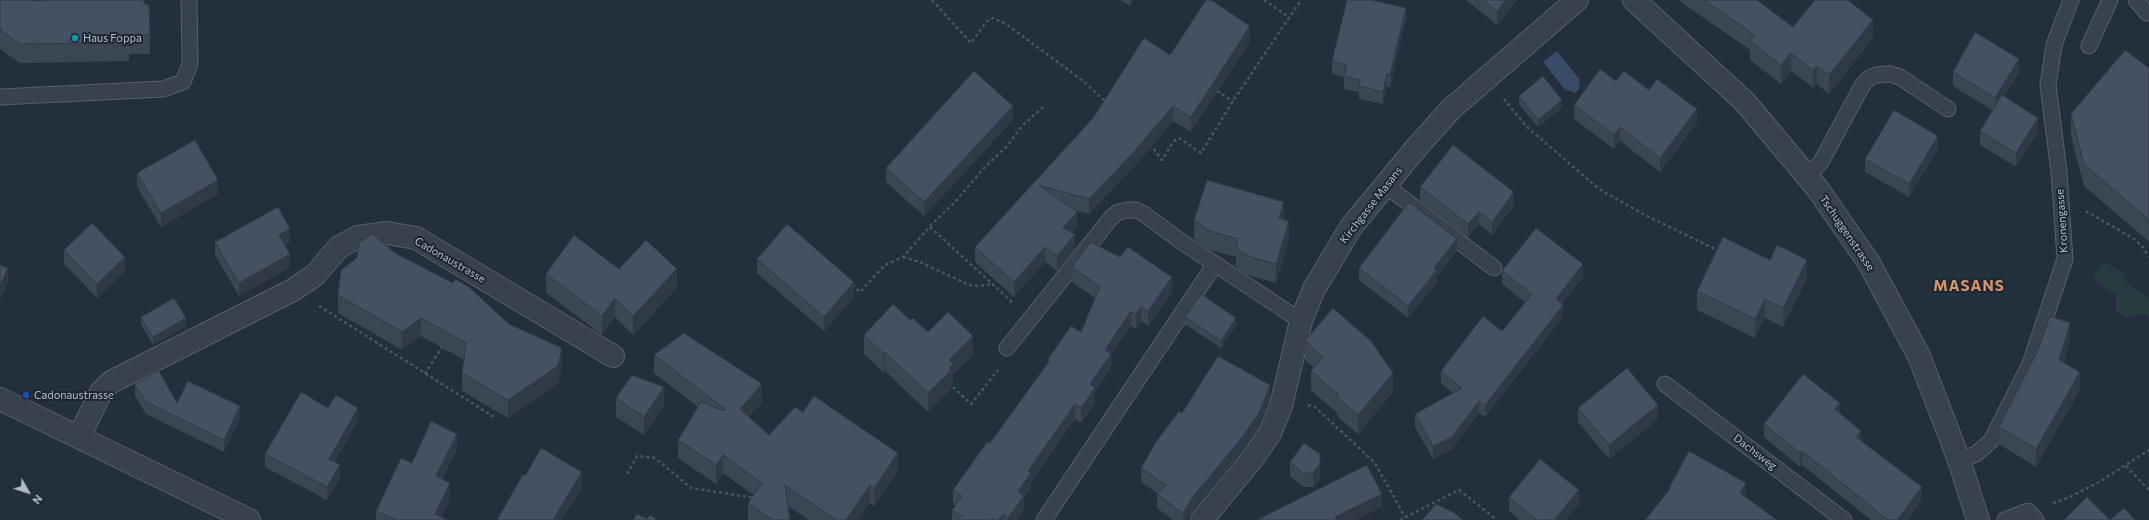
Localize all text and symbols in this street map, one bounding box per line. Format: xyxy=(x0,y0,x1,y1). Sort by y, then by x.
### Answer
place label: Haus Foppa xyxy=(83,31,142,45)
marker: Haus Foppa xyxy=(70,33,80,43)
street label: Kirchgasse Masans xyxy=(1337,164,1405,246)
street label: Kronengasse xyxy=(2053,189,2071,253)
street label: Tschuggenstrasse xyxy=(1817,193,1877,273)
street label: Cadonaustrasse xyxy=(412,234,488,286)
district label: MASANS xyxy=(1933,277,2005,295)
place label: Cadonaustrasse xyxy=(34,388,114,402)
marker: Cadonaustrasse xyxy=(21,390,31,400)
street label: Dachsweg xyxy=(1731,431,1779,473)
north arrow xyxy=(8,472,48,512)
text: N xyxy=(30,493,45,507)

